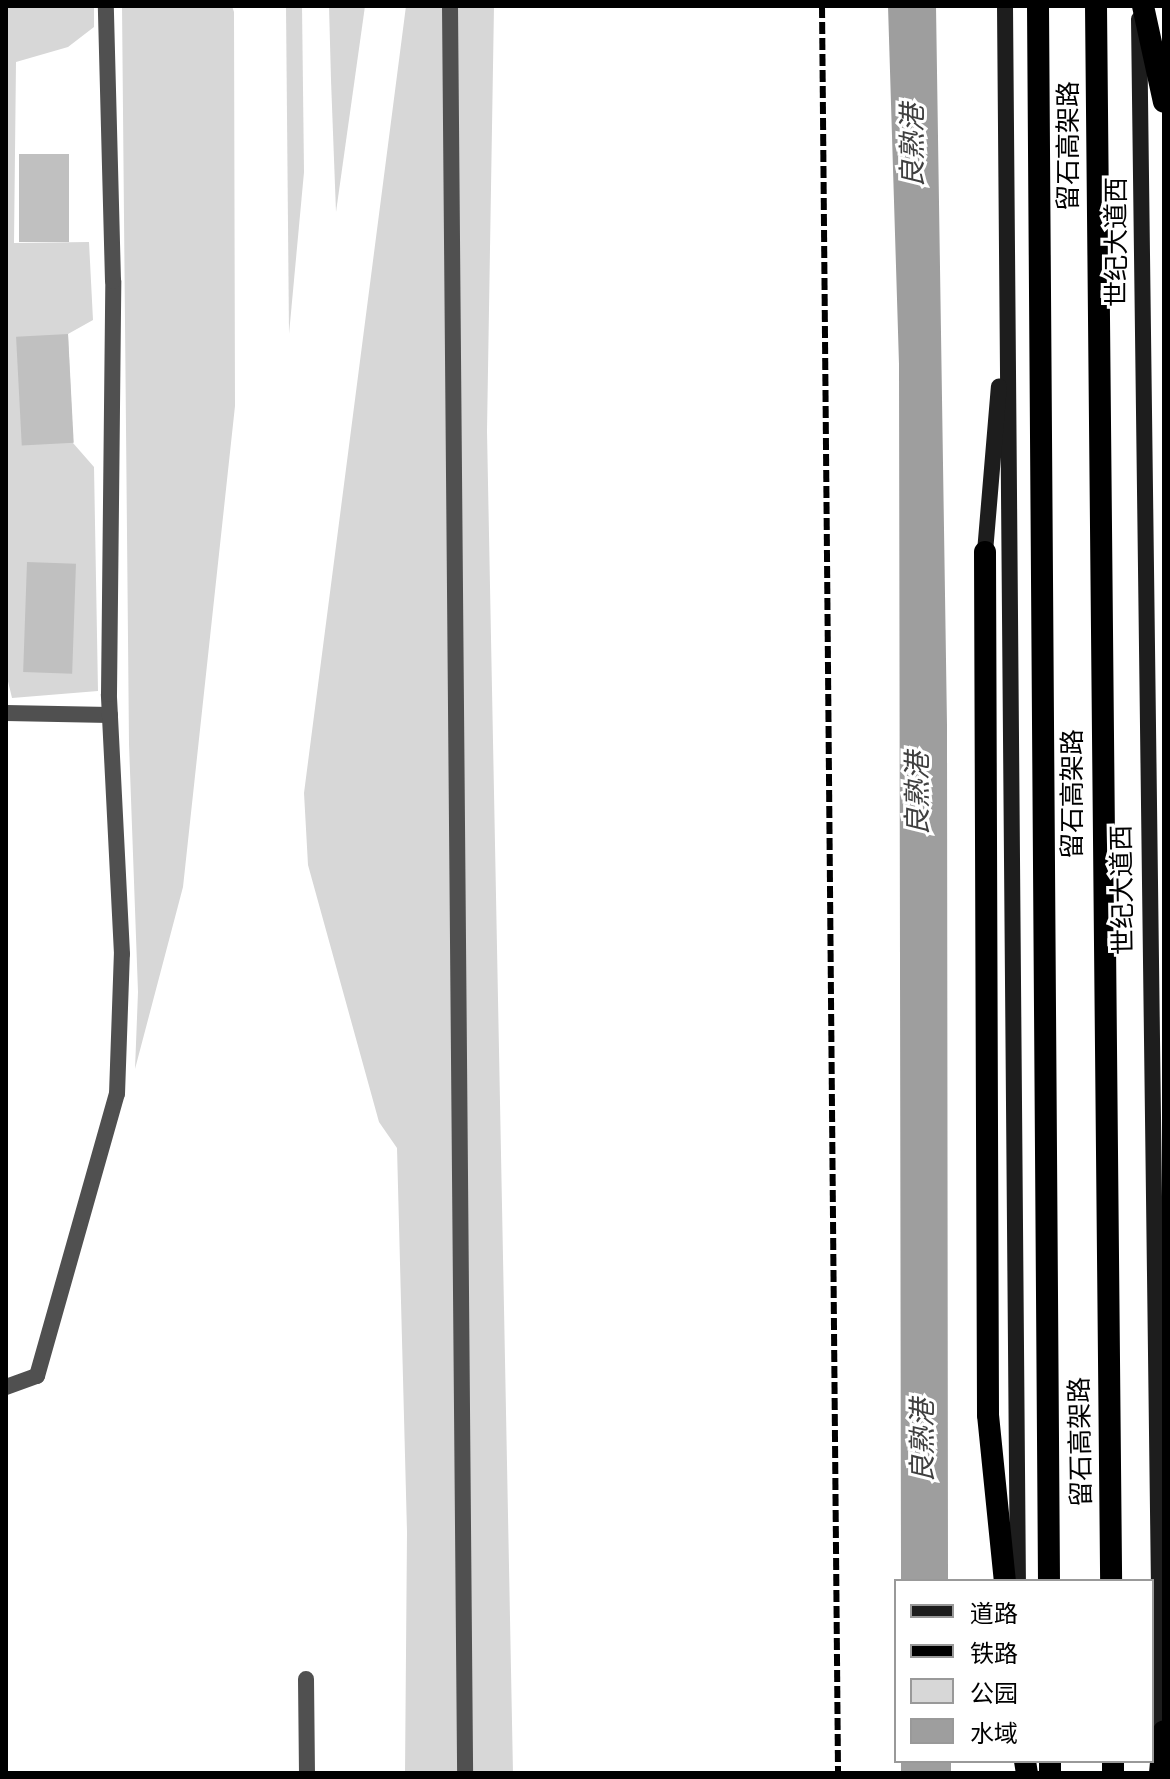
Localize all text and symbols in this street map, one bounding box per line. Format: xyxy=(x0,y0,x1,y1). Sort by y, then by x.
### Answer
street label: 留石高架路 xyxy=(1053,81,1085,211)
water label: 良熟港 xyxy=(895,104,929,188)
street label: 世纪大道西 xyxy=(1101,177,1133,307)
street label: 留石高架路 xyxy=(1057,729,1089,859)
water label: 良熟港 xyxy=(900,752,934,836)
street label: 世纪大道西 xyxy=(1106,825,1140,955)
street label: 留石高架路 xyxy=(1064,1377,1098,1507)
water label: 良熟港 xyxy=(905,1399,939,1483)
legend xyxy=(894,1579,1154,1763)
text: 道路 xyxy=(970,1599,1018,1628)
text: 铁路 xyxy=(970,1639,1018,1668)
text: 公园 xyxy=(970,1679,1018,1708)
text: 水域 xyxy=(970,1719,1018,1748)

